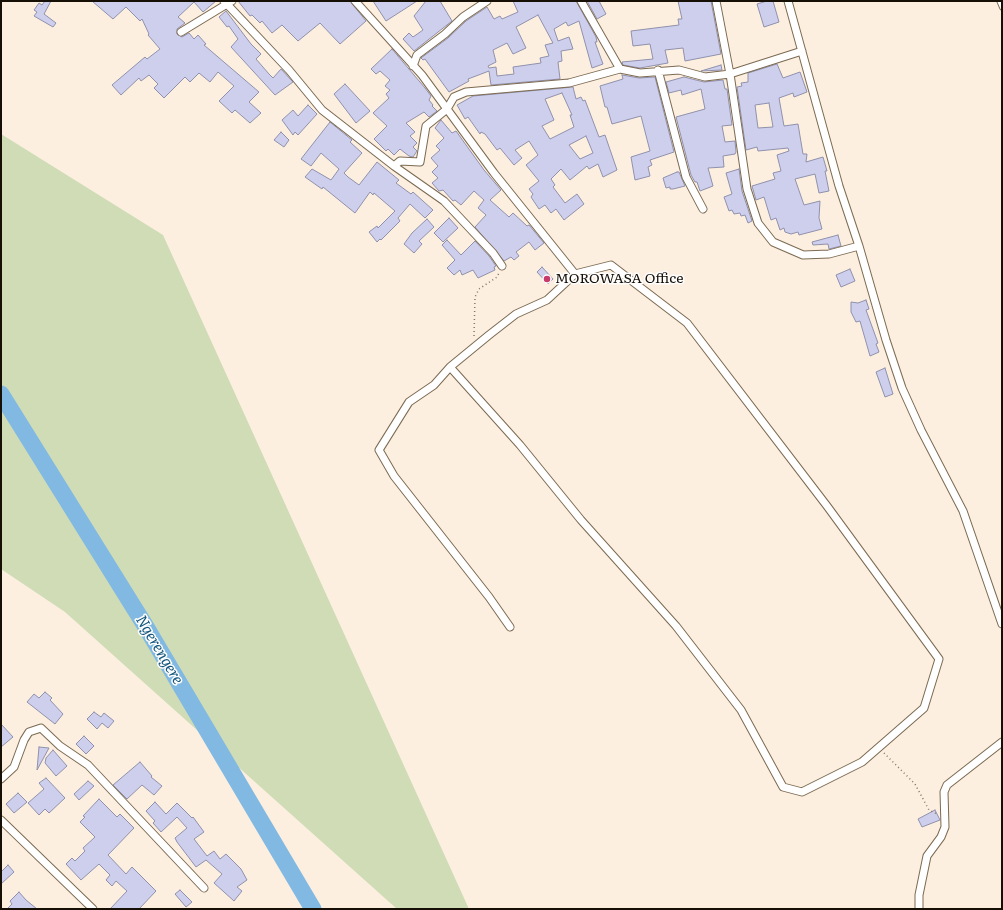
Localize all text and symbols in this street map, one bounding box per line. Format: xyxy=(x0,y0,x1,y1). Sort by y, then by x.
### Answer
place label: MOROWASA Office xyxy=(555,271,683,287)
marker: MOROWASA Office xyxy=(542,274,552,284)
water label: Ngerengere xyxy=(131,612,187,688)

